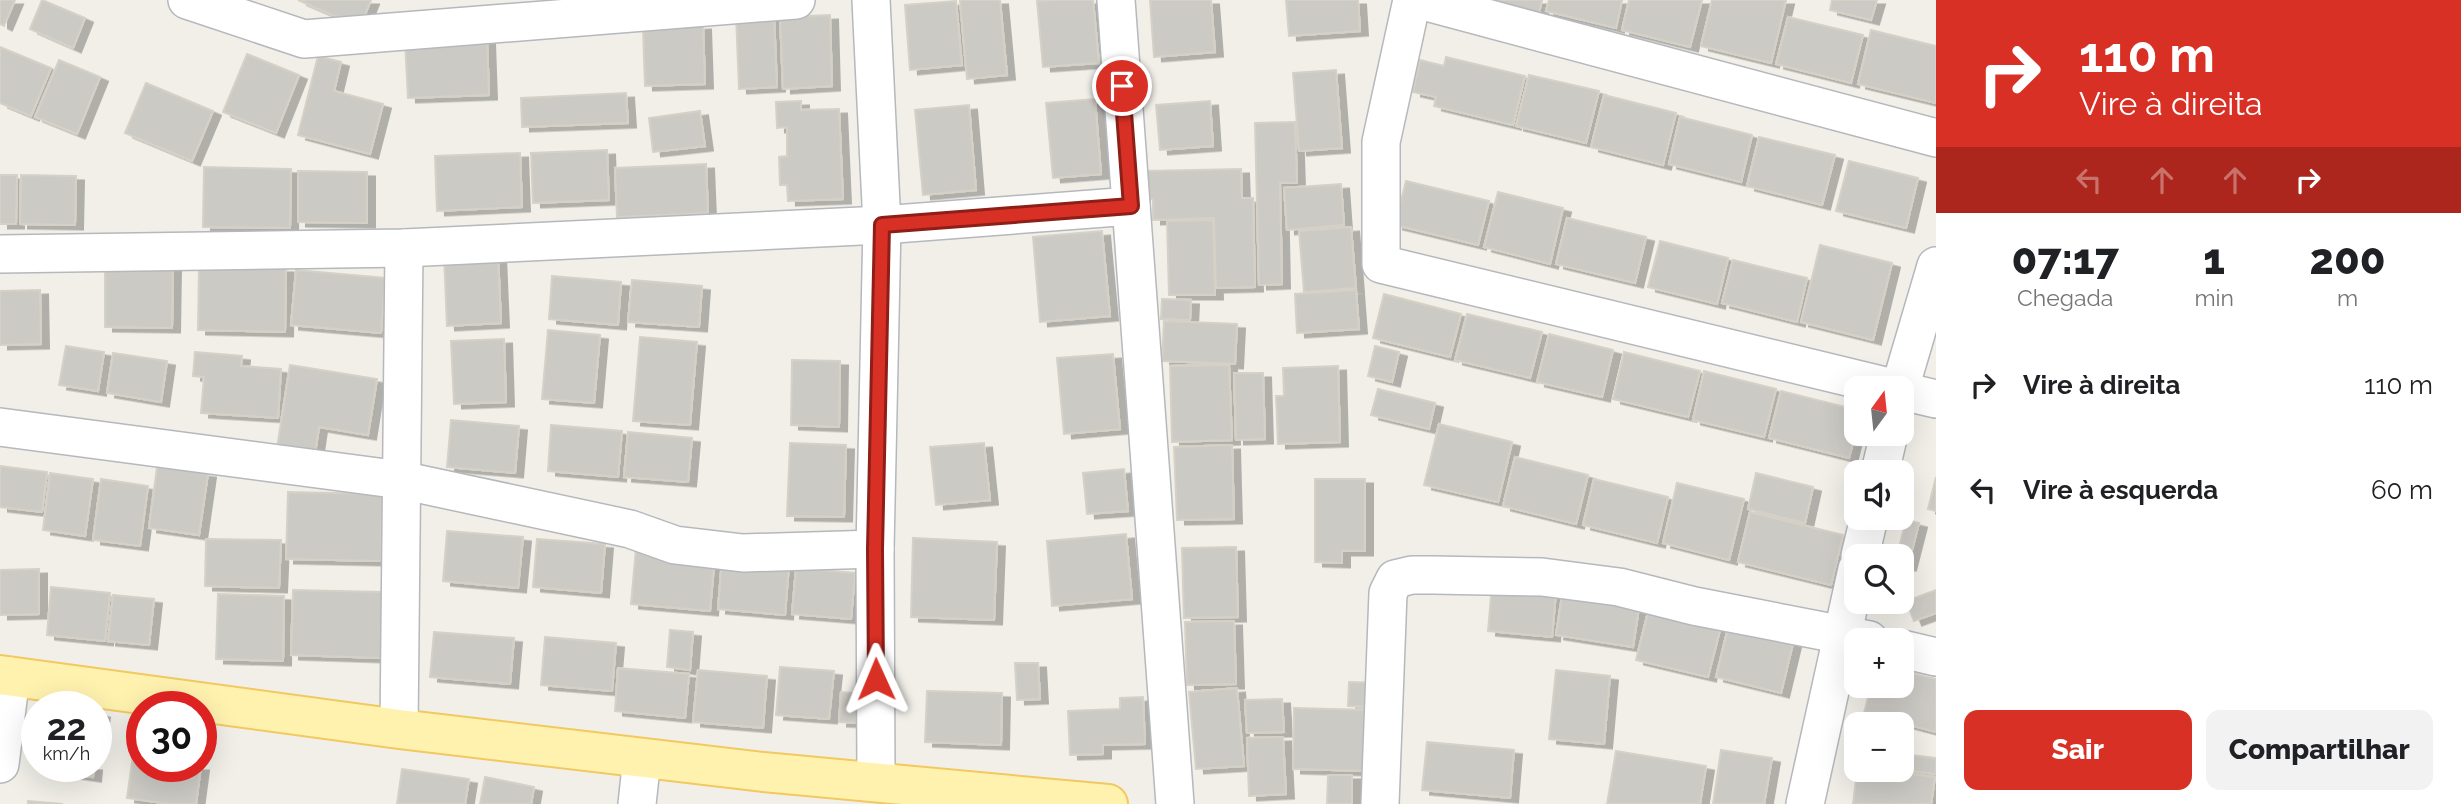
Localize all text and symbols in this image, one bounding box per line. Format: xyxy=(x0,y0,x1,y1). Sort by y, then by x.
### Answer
text: 110 m xyxy=(2079,26,2215,83)
icon: right xyxy=(1964,28,2055,119)
pin xyxy=(1092,56,1152,116)
icon: arrive xyxy=(1103,67,1141,105)
text: Vire à direita xyxy=(2079,85,2262,122)
icon: left xyxy=(2070,161,2108,199)
icon: ahead xyxy=(2143,161,2181,199)
icon: ahead xyxy=(2216,161,2254,199)
icon: right xyxy=(2289,161,2327,199)
text: 07:17 xyxy=(2012,235,2119,284)
text: 1 xyxy=(2203,235,2225,284)
text: 200 xyxy=(2310,235,2385,284)
text: Chegada xyxy=(2017,284,2113,311)
text: min xyxy=(2194,284,2234,311)
text: m xyxy=(2337,284,2358,311)
icon: right xyxy=(1964,366,2002,404)
text: Vire à direita xyxy=(2023,370,2180,400)
text: 110 m xyxy=(2364,370,2433,400)
north arrow xyxy=(1844,376,1914,446)
map controls xyxy=(1844,376,1914,782)
button: sound xyxy=(1844,460,1914,530)
icon: left xyxy=(1964,471,2002,509)
text: Vire à esquerda xyxy=(2023,475,2218,505)
text: 60 m xyxy=(2371,475,2433,505)
button: search xyxy=(1844,544,1914,614)
button: + xyxy=(1844,628,1914,698)
position arrow xyxy=(839,642,913,716)
speed limit sign: 30 xyxy=(126,691,217,782)
text: 22 xyxy=(47,707,86,748)
button: Sair xyxy=(1964,710,2192,790)
button: Compartilhar xyxy=(2206,710,2433,790)
button: − xyxy=(1844,712,1914,782)
text: km/h xyxy=(43,743,90,764)

